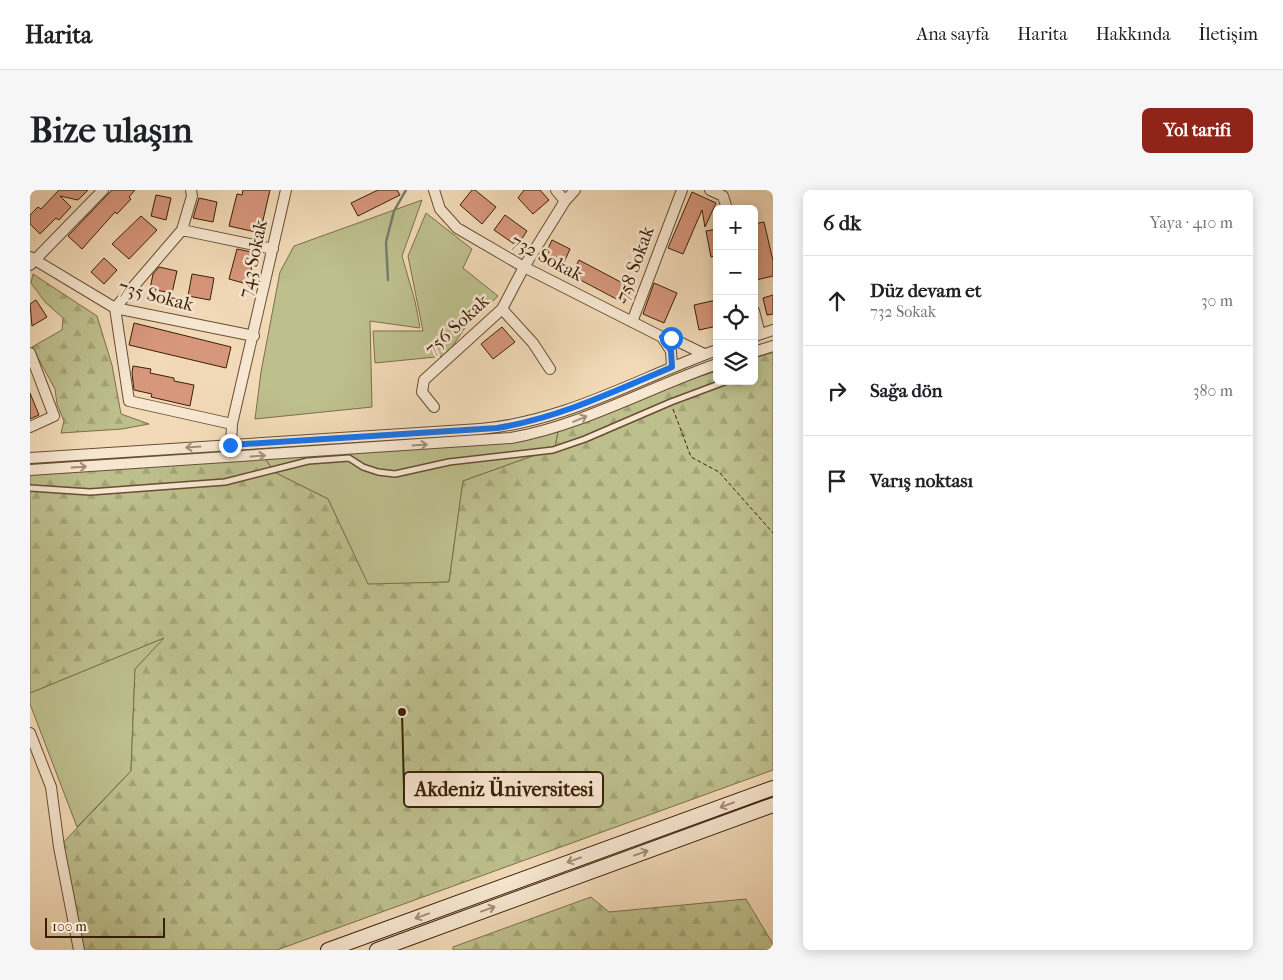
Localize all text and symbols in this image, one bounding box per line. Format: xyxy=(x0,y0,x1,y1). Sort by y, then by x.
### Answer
text: Harita xyxy=(25,21,92,49)
text: Ana sayfa xyxy=(916,24,989,45)
text: Harita xyxy=(1017,24,1068,45)
text: Hakkında xyxy=(1096,24,1171,45)
text: İletişim xyxy=(1199,24,1258,45)
button: Yol tarifi xyxy=(1142,108,1253,153)
text: Bize ulaşın xyxy=(30,110,193,151)
map controls xyxy=(713,205,758,385)
button: + xyxy=(713,205,758,250)
text: 6 dk xyxy=(823,211,861,235)
text: Yaya · 410 m xyxy=(1150,213,1233,232)
street label: 743 Sokak xyxy=(234,218,272,300)
street label: 758 Sokak xyxy=(611,223,659,305)
street label: 732 Sokak xyxy=(507,230,587,286)
button: − xyxy=(713,250,758,295)
street label: 735 Sokak xyxy=(116,276,196,316)
text: Düz devam et xyxy=(870,280,981,302)
icon: ahead xyxy=(823,287,851,315)
street label: 756 Sokak xyxy=(420,290,494,360)
text: 30 m xyxy=(1201,291,1233,310)
button: locate xyxy=(713,295,758,340)
text: 732 Sokak xyxy=(870,302,936,321)
route start xyxy=(660,327,683,350)
button: layers xyxy=(713,340,758,385)
icon: right xyxy=(823,377,851,405)
text: Sağa dön xyxy=(870,380,943,402)
text: 380 m xyxy=(1193,381,1233,400)
one-way arrow xyxy=(572,414,587,423)
route end xyxy=(219,434,242,457)
one-way arrow xyxy=(412,440,428,449)
one-way arrow xyxy=(185,443,201,452)
one-way arrow xyxy=(250,451,266,460)
one-way arrow xyxy=(70,462,86,471)
icon: arrive xyxy=(823,467,851,495)
text: Varış noktası xyxy=(870,470,973,492)
callout: Akdeniz Üniversitesi xyxy=(404,772,603,807)
text: Akdeniz Üniversitesi xyxy=(412,776,595,801)
one-way arrow xyxy=(720,801,735,810)
one-way arrow xyxy=(633,848,648,857)
one-way arrow xyxy=(567,856,583,865)
one-way arrow xyxy=(480,904,496,913)
one-way arrow xyxy=(415,912,430,921)
scale bar xyxy=(45,915,165,938)
text: 100 m xyxy=(52,918,87,935)

